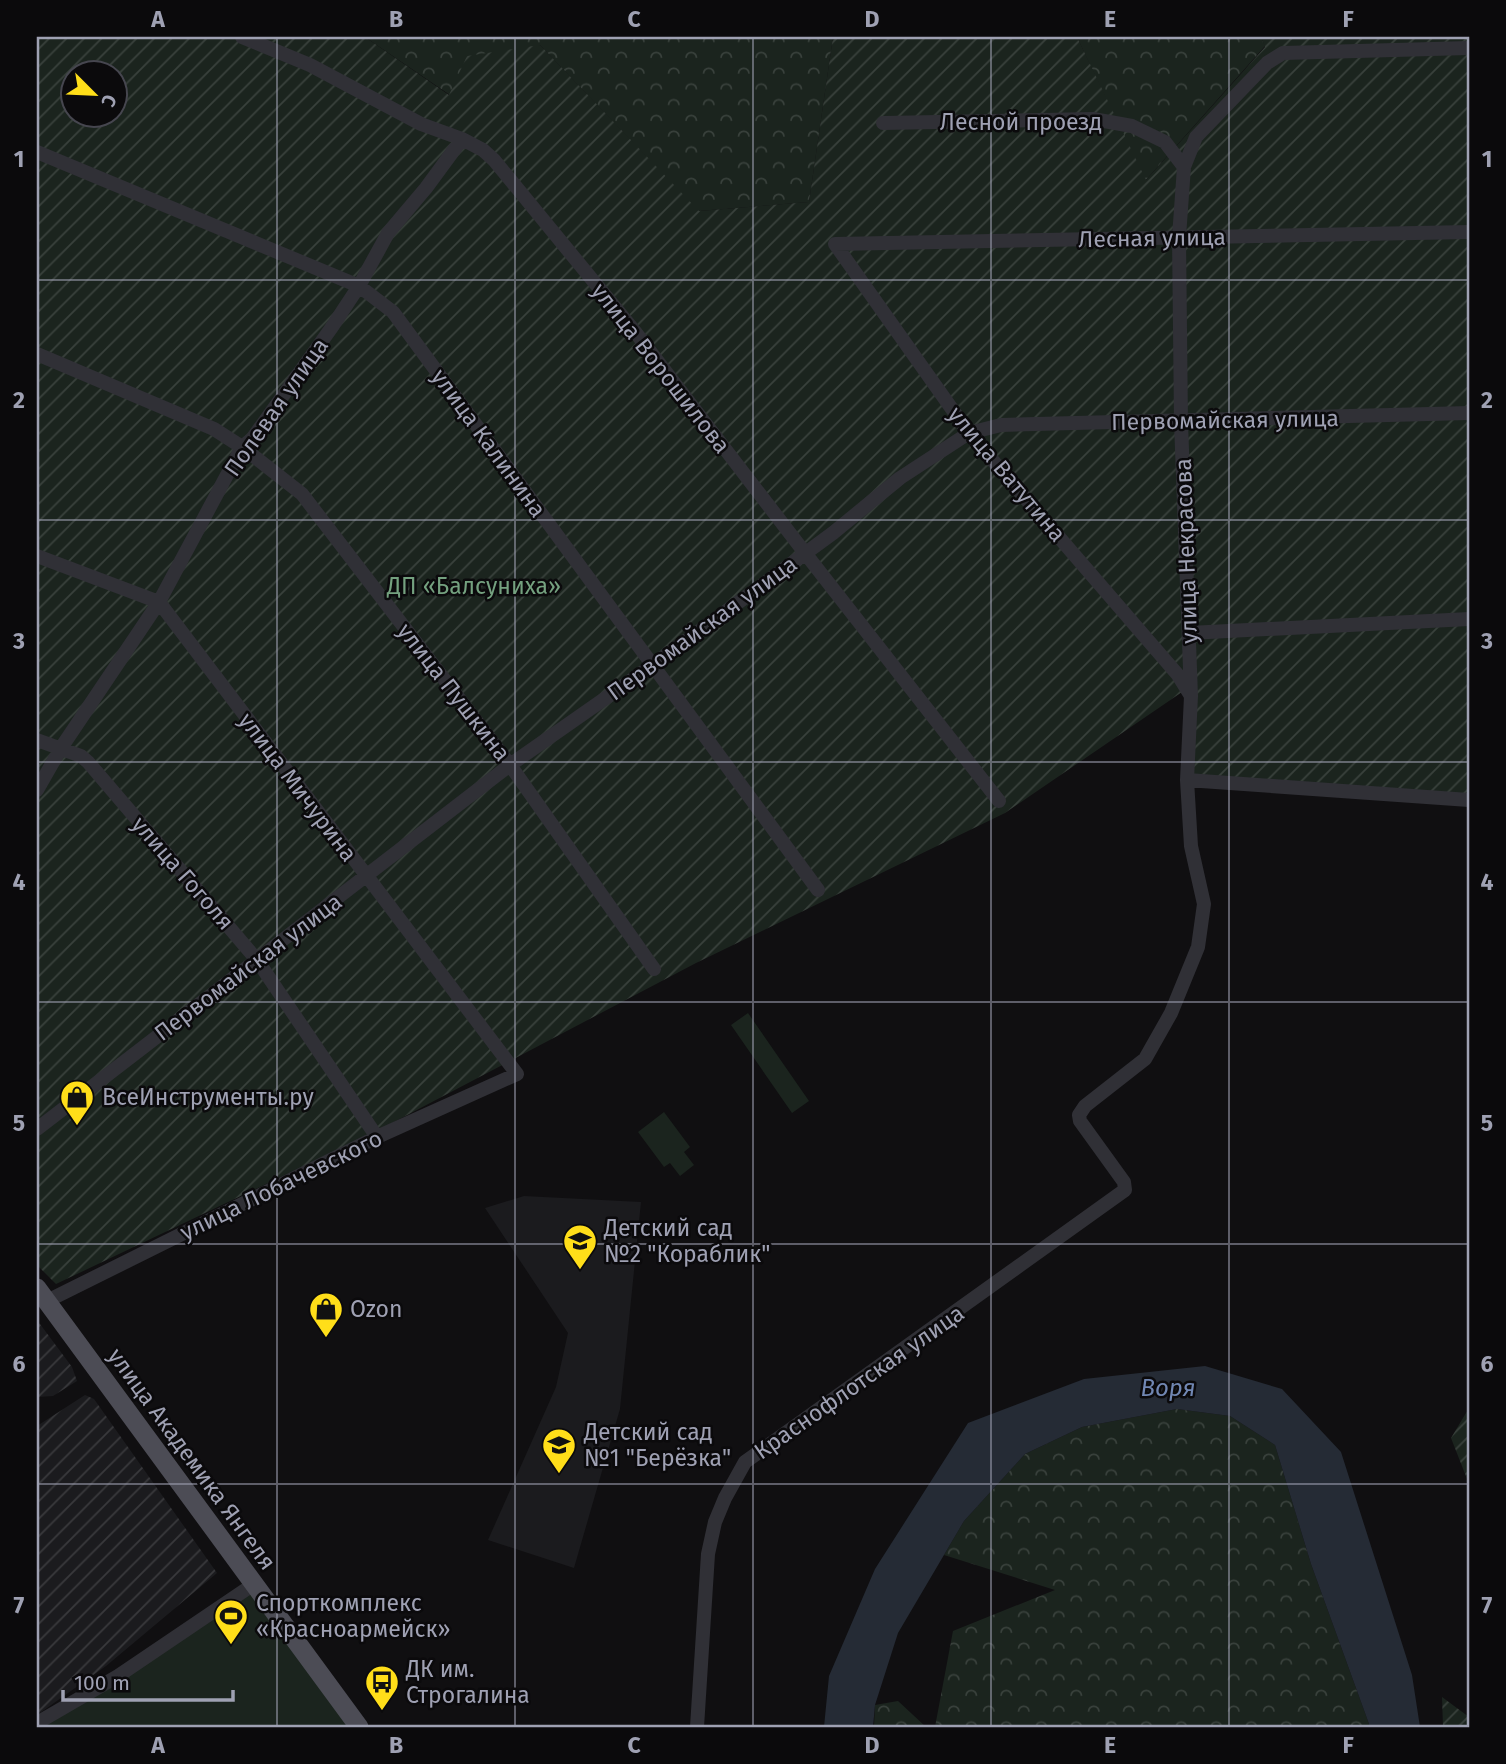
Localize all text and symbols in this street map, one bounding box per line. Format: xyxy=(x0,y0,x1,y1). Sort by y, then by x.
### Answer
text: A xyxy=(150,5,165,33)
text: B xyxy=(389,5,403,33)
text: C xyxy=(627,5,641,33)
text: D xyxy=(865,5,880,33)
text: E xyxy=(1104,5,1116,33)
text: F xyxy=(1342,5,1354,33)
north arrow xyxy=(60,60,130,130)
text: С xyxy=(96,91,122,110)
street label: Лесной проезд xyxy=(940,108,1102,136)
text: 1 xyxy=(14,145,24,173)
text: 1 xyxy=(1482,145,1492,173)
street label: Лесная улица xyxy=(1078,223,1226,253)
street label: улица Ворошилова xyxy=(586,277,736,459)
street label: Полевая улица xyxy=(218,332,334,482)
street label: улица Калинина xyxy=(426,363,552,523)
text: 2 xyxy=(13,386,25,414)
text: 2 xyxy=(1481,386,1493,414)
street label: улица Ватутина xyxy=(942,401,1072,547)
street label: Первомайская улица xyxy=(1111,404,1339,436)
street label: улица Некрасова xyxy=(1169,458,1203,644)
street label: Первомайская улица xyxy=(602,550,802,706)
park label: ДП «Балсуниха» xyxy=(386,572,561,600)
street label: улица Пушкина xyxy=(391,617,517,767)
text: 3 xyxy=(12,627,25,655)
text: 3 xyxy=(1480,627,1493,655)
street label: улица Мичурина xyxy=(233,707,363,867)
street label: улица Гоголя xyxy=(126,810,240,936)
text: 4 xyxy=(13,868,26,896)
text: 4 xyxy=(1481,868,1494,896)
street label: Первомайская улица xyxy=(149,887,347,1047)
shop icon: ВсеИнструменты.ру xyxy=(58,1078,96,1127)
place label: ВсеИнструменты.ру xyxy=(102,1083,315,1111)
text: 5 xyxy=(13,1109,25,1137)
text: 5 xyxy=(1481,1109,1493,1137)
street label: улица Лобачевского xyxy=(175,1124,387,1246)
place label: Детский сад №2 "Кораблик" xyxy=(603,1214,770,1268)
school or university icon: Детский сад №2 "Кораблик" xyxy=(561,1222,599,1271)
shop icon: Ozon xyxy=(307,1290,345,1339)
place label: Ozon xyxy=(350,1295,403,1323)
street label: Краснофлотская улица xyxy=(749,1299,969,1465)
street label: улица Академика Янгеля xyxy=(102,1343,282,1575)
text: 6 xyxy=(13,1350,26,1378)
text: 6 xyxy=(1481,1350,1494,1378)
water label: Воря xyxy=(1140,1374,1196,1402)
place label: Детский сад №1 "Берёзка" xyxy=(583,1418,731,1472)
school or university icon: Детский сад №1 "Берёзка" xyxy=(540,1426,578,1475)
place label: Спорткомплекс «Красноармейск» xyxy=(256,1589,450,1643)
text: 7 xyxy=(14,1591,25,1619)
text: 7 xyxy=(1482,1591,1493,1619)
sports icon: Спорткомплекс «Красноармейск» xyxy=(212,1597,250,1646)
place label: ДК им. Строгалина xyxy=(405,1655,530,1709)
scale bar xyxy=(63,1659,233,1703)
bus stop icon: ДК им. Строгалина xyxy=(363,1663,401,1712)
text: 100 m xyxy=(74,1670,130,1696)
text: A xyxy=(150,1731,165,1759)
text: B xyxy=(389,1731,403,1759)
text: C xyxy=(627,1731,641,1759)
text: D xyxy=(865,1731,880,1759)
text: E xyxy=(1104,1731,1116,1759)
text: F xyxy=(1342,1731,1354,1759)

